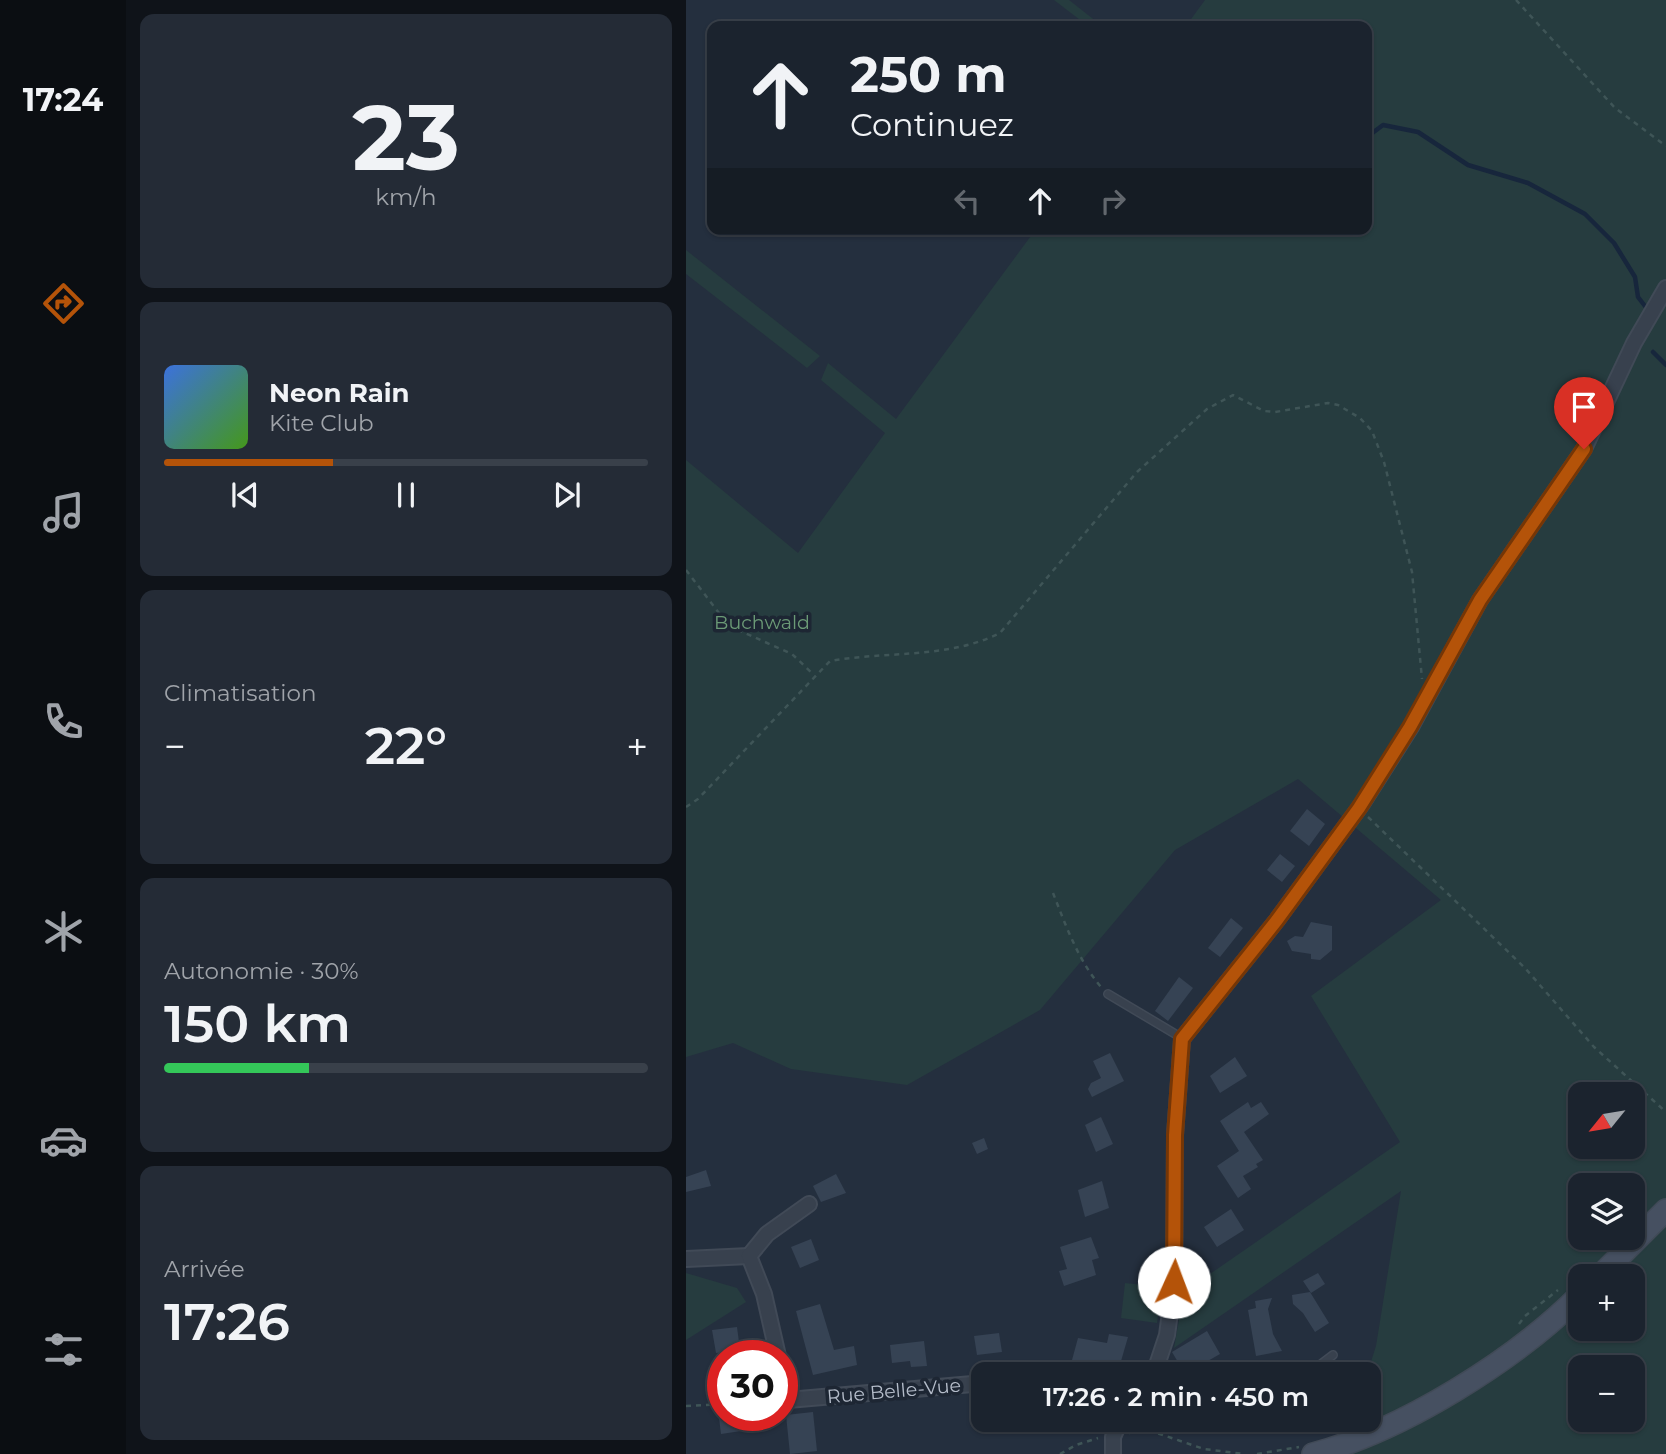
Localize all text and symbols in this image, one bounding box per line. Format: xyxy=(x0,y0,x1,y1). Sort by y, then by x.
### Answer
text: 250 m xyxy=(850,45,1007,104)
icon: ahead xyxy=(735,49,826,140)
text: 17:24 xyxy=(23,80,103,119)
text: 23 xyxy=(352,82,460,193)
text: Continuez xyxy=(850,105,1014,144)
icon: left xyxy=(948,182,986,220)
icon: ahead xyxy=(1021,182,1059,220)
icon: right xyxy=(1094,182,1132,220)
text: km/h xyxy=(375,183,437,211)
icon: directions xyxy=(39,279,88,328)
text: Neon Rain xyxy=(269,377,410,409)
pin xyxy=(1554,377,1614,449)
icon: arrive xyxy=(1565,388,1603,426)
text: Kite Club xyxy=(269,409,374,437)
icon: previous xyxy=(226,476,264,514)
icon: pause xyxy=(387,476,425,514)
icon: next xyxy=(548,476,586,514)
icon: music xyxy=(39,488,88,537)
park label: Buchwald xyxy=(714,611,810,634)
text: Climatisation xyxy=(164,679,316,707)
icon: phone xyxy=(39,697,88,746)
text: 22° xyxy=(365,714,447,777)
text: − xyxy=(164,723,186,770)
text: + xyxy=(626,723,648,770)
icon: climate xyxy=(39,907,88,956)
text: Autonomie · 30% xyxy=(164,957,359,985)
text: 150 km xyxy=(164,992,351,1055)
north arrow xyxy=(1568,1082,1645,1158)
map controls xyxy=(1568,1082,1645,1432)
icon: car xyxy=(39,1116,88,1165)
button: layers xyxy=(1568,1173,1645,1250)
position arrow xyxy=(1137,1245,1211,1319)
text: Arrivée xyxy=(164,1255,245,1283)
button: + xyxy=(1568,1264,1645,1341)
text: 17:26 xyxy=(164,1290,290,1353)
icon: filters xyxy=(39,1325,88,1374)
speed limit sign: 30 xyxy=(707,1340,798,1431)
button: − xyxy=(1568,1355,1645,1432)
street label: Rue Belle-Vue xyxy=(826,1374,962,1408)
text: 17:26 · 2 min · 450 m xyxy=(1043,1381,1309,1413)

